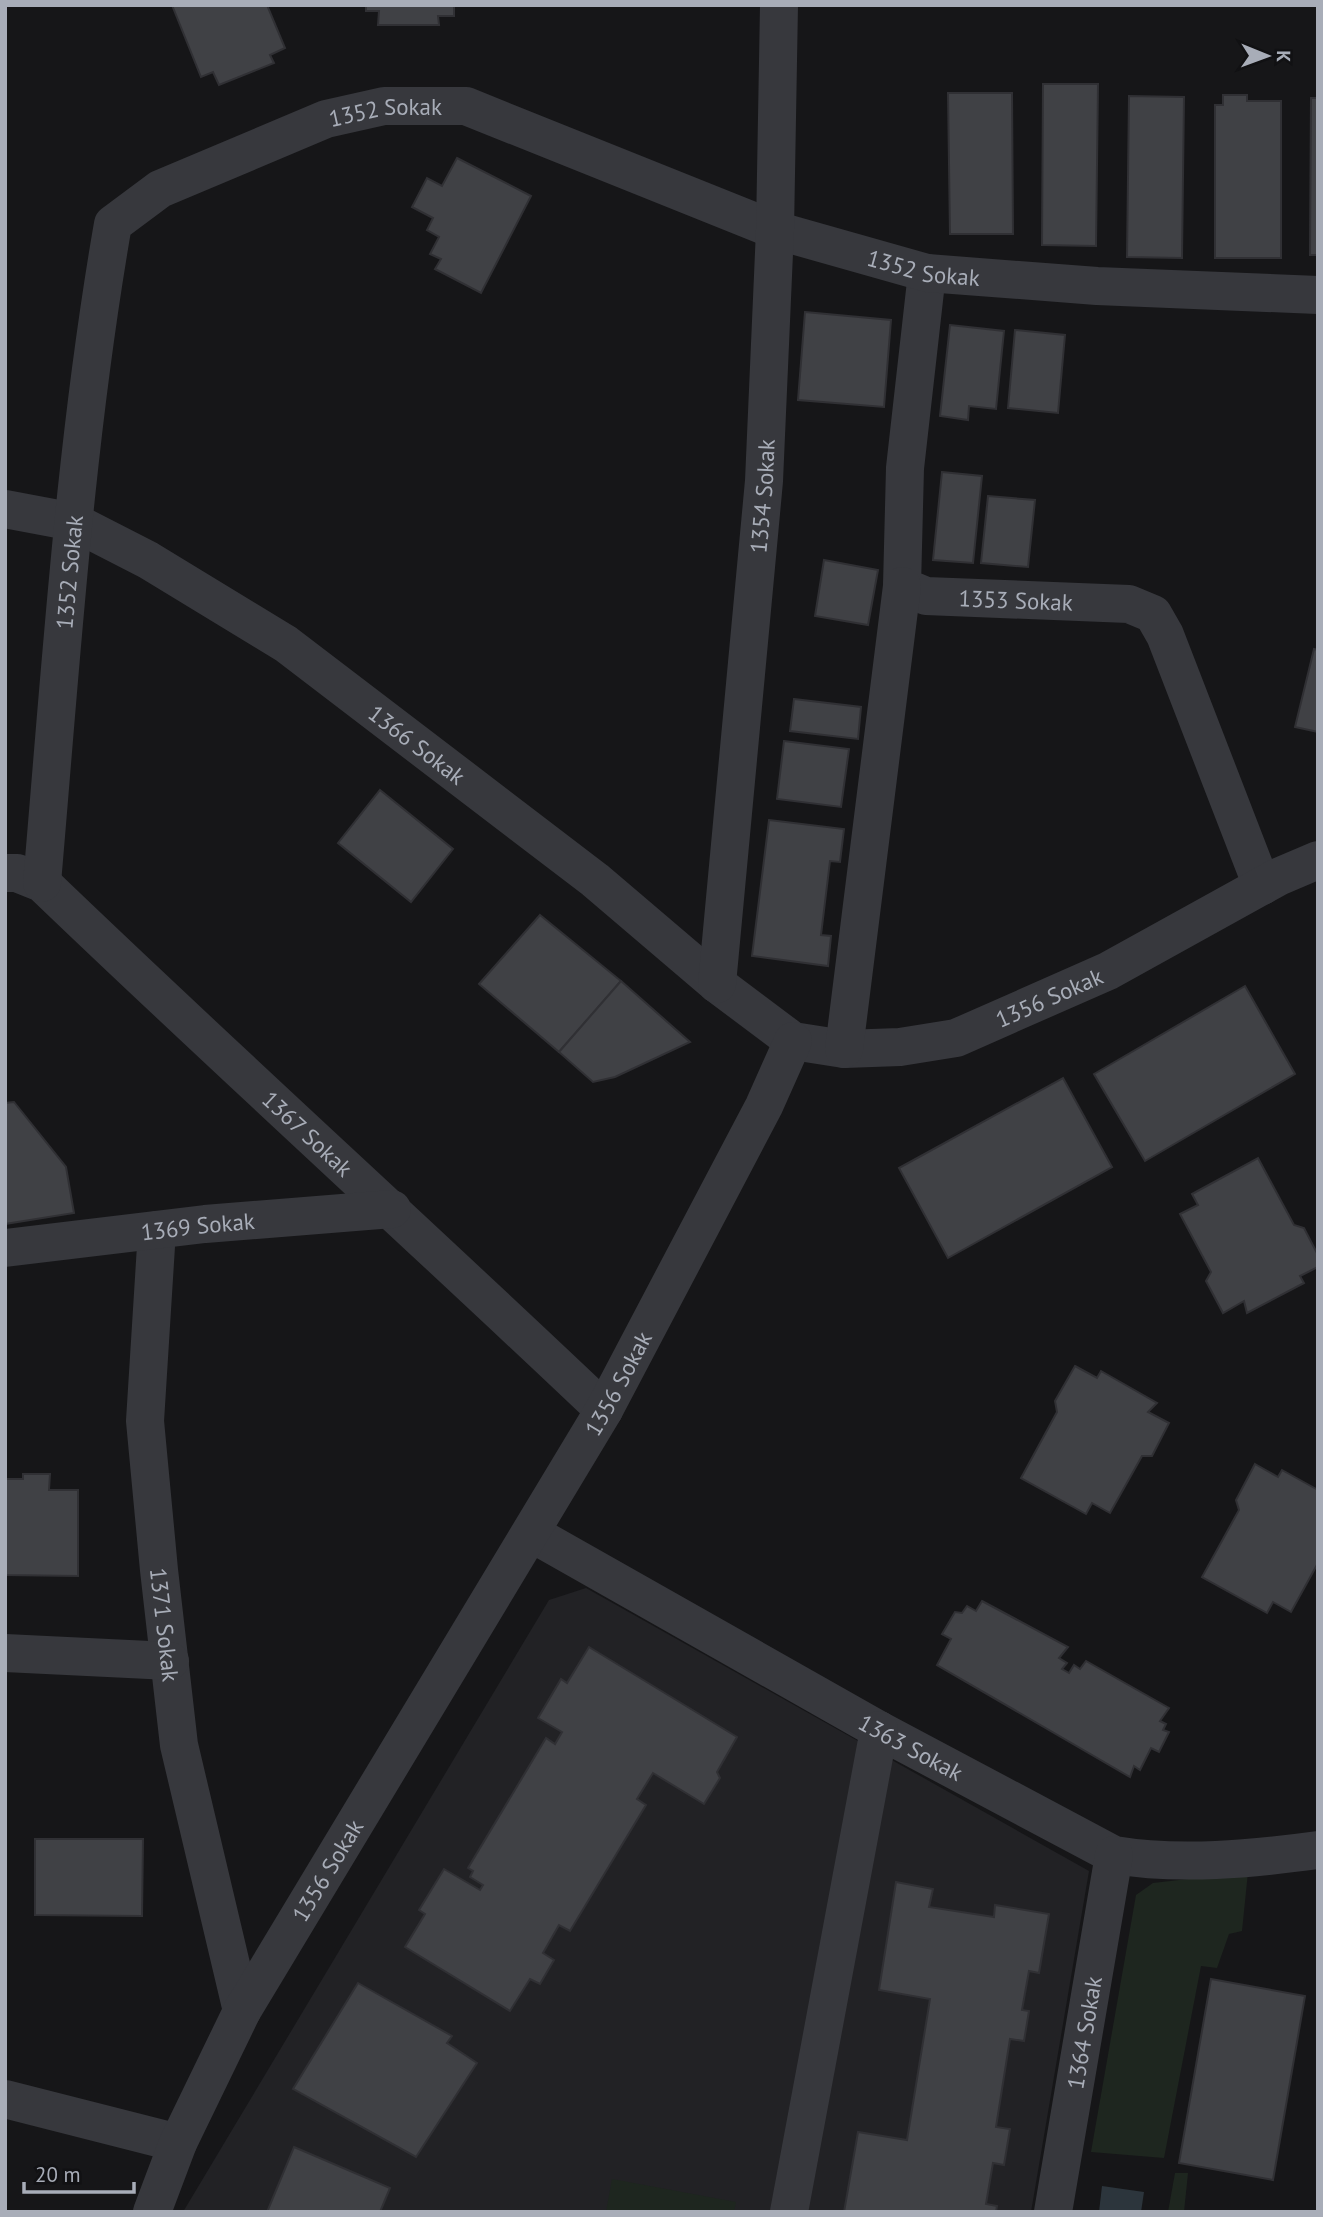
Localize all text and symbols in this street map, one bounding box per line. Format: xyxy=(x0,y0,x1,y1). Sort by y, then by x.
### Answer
north arrow xyxy=(1232,21,1302,91)
text: K xyxy=(1272,50,1296,63)
street label: 1352 Sokak xyxy=(326,92,442,132)
street label: 1352 Sokak xyxy=(864,242,981,292)
street label: 1354 Sokak xyxy=(743,438,780,554)
street label: 1352 Sokak xyxy=(49,514,89,630)
street label: 1353 Sokak xyxy=(958,583,1073,616)
street label: 1366 Sokak xyxy=(363,698,471,790)
street label: 1356 Sokak xyxy=(991,961,1107,1033)
street label: 1367 Sokak xyxy=(257,1084,359,1182)
street label: 1369 Sokak xyxy=(139,1206,256,1246)
street label: 1356 Sokak xyxy=(578,1326,657,1441)
street label: 1371 Sokak xyxy=(144,1566,186,1683)
street label: 1363 Sokak xyxy=(854,1707,968,1787)
street label: 1356 Sokak xyxy=(285,1814,369,1926)
street label: 1364 Sokak xyxy=(1060,1974,1108,2091)
scale bar xyxy=(24,2150,135,2194)
text: 20 m xyxy=(35,2161,81,2188)

